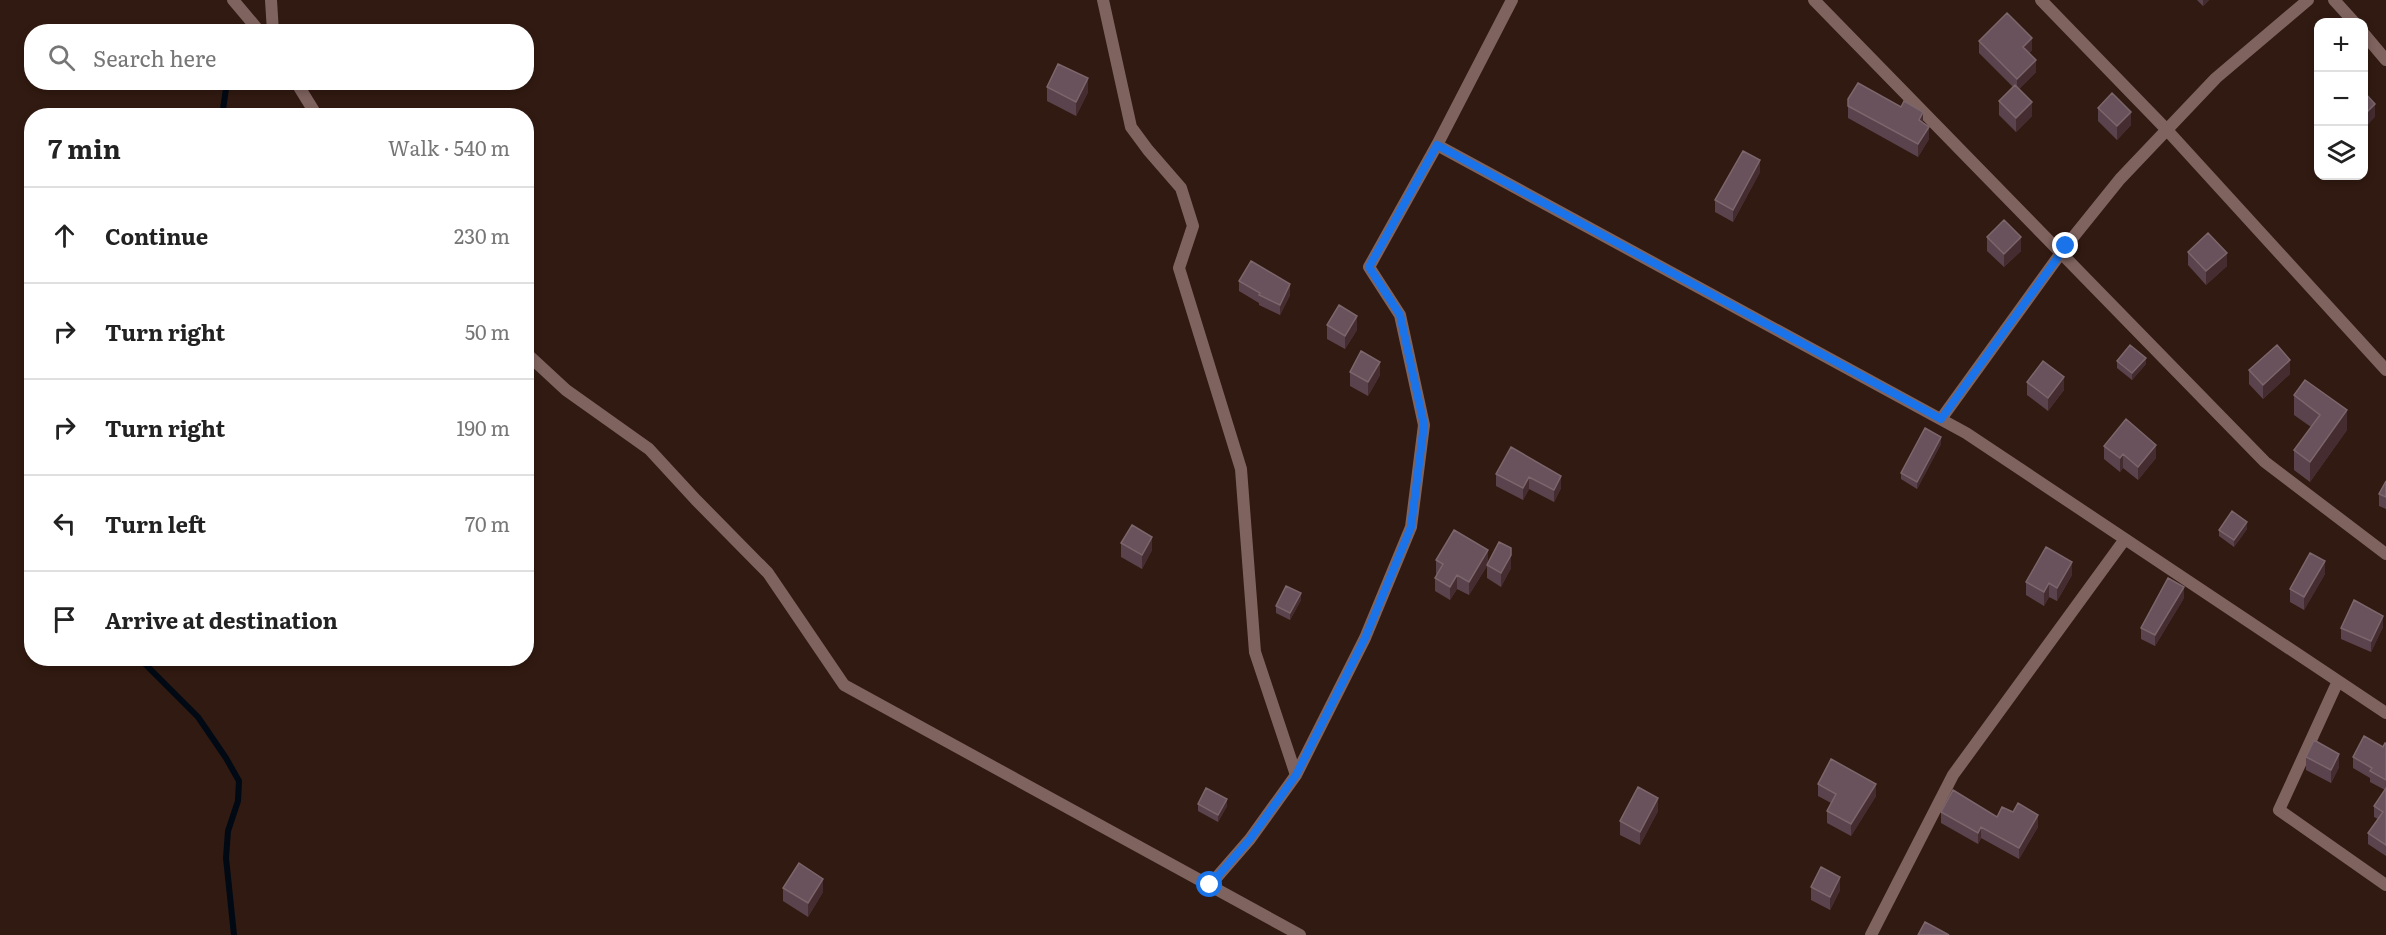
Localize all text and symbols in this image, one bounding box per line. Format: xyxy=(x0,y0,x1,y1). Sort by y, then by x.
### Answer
map controls xyxy=(2314,18,2368,180)
button: + xyxy=(2314,18,2368,72)
search box xyxy=(24,24,534,90)
icon: search xyxy=(45,41,78,74)
text: Search here xyxy=(93,41,216,74)
button: − xyxy=(2314,72,2368,126)
button: layers xyxy=(2314,126,2368,180)
text: 7 min xyxy=(48,128,121,167)
text: Walk · 540 m xyxy=(388,132,510,162)
icon: ahead xyxy=(48,219,81,252)
text: Continue xyxy=(105,219,208,252)
text: 230 m xyxy=(454,220,510,250)
route end xyxy=(2052,232,2078,258)
icon: right xyxy=(48,315,81,348)
text: Turn right xyxy=(105,315,225,348)
text: 50 m xyxy=(465,316,510,346)
icon: right xyxy=(48,411,81,444)
text: Turn right xyxy=(105,411,225,444)
text: 190 m xyxy=(456,412,510,442)
icon: left xyxy=(48,507,81,540)
text: Turn left xyxy=(105,507,206,540)
text: 70 m xyxy=(465,508,510,538)
icon: arrive xyxy=(48,603,81,636)
text: Arrive at destination xyxy=(105,603,338,636)
route start xyxy=(1196,871,1222,897)

